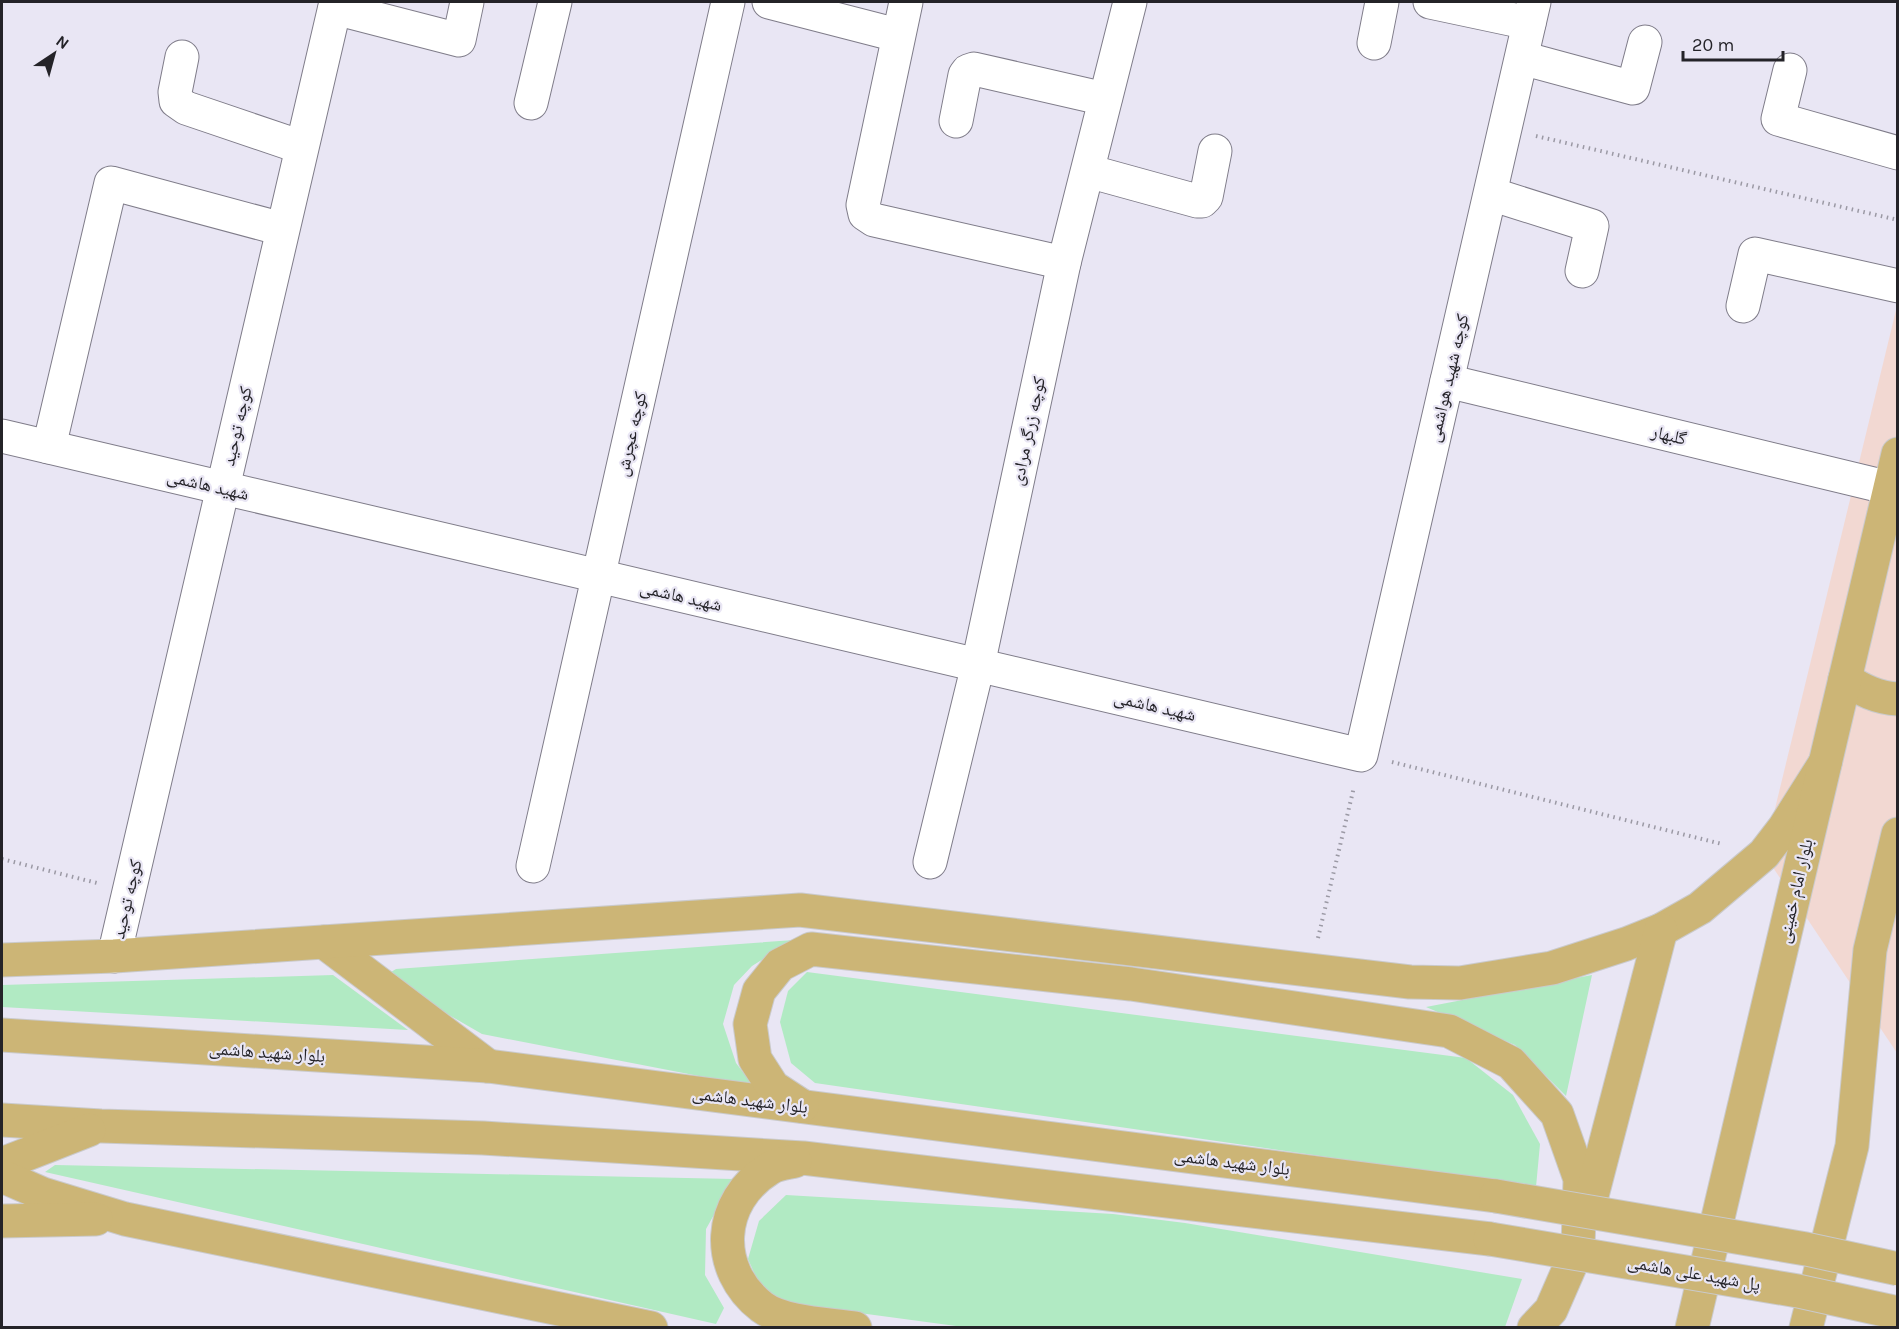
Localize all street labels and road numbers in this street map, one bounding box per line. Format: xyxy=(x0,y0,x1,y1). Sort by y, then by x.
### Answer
street label: کوچه شهید هواشمی xyxy=(1423,311,1474,444)
street label: کوچه زرگر مرادی xyxy=(1006,374,1050,488)
street label: کوچه توحید xyxy=(217,384,257,468)
street label: کوچه عچرش xyxy=(611,389,652,479)
street label: گلبهار xyxy=(1648,420,1689,450)
street label: شهید هاشمی xyxy=(165,465,251,505)
street label: شهید هاشمی xyxy=(638,576,724,616)
street label: شهید هاشمی xyxy=(1112,686,1198,726)
street label: بلوار امام خمینی xyxy=(1772,837,1819,946)
street label: کوچه توحید xyxy=(107,857,147,941)
street label: بلوار شهید هاشمی xyxy=(208,1037,326,1067)
street label: بلوار شهید هاشمی xyxy=(691,1082,809,1118)
street label: بلوار شهید هاشمی xyxy=(1173,1144,1291,1180)
street label: پل شهید علی هاشمی xyxy=(1626,1250,1762,1296)

